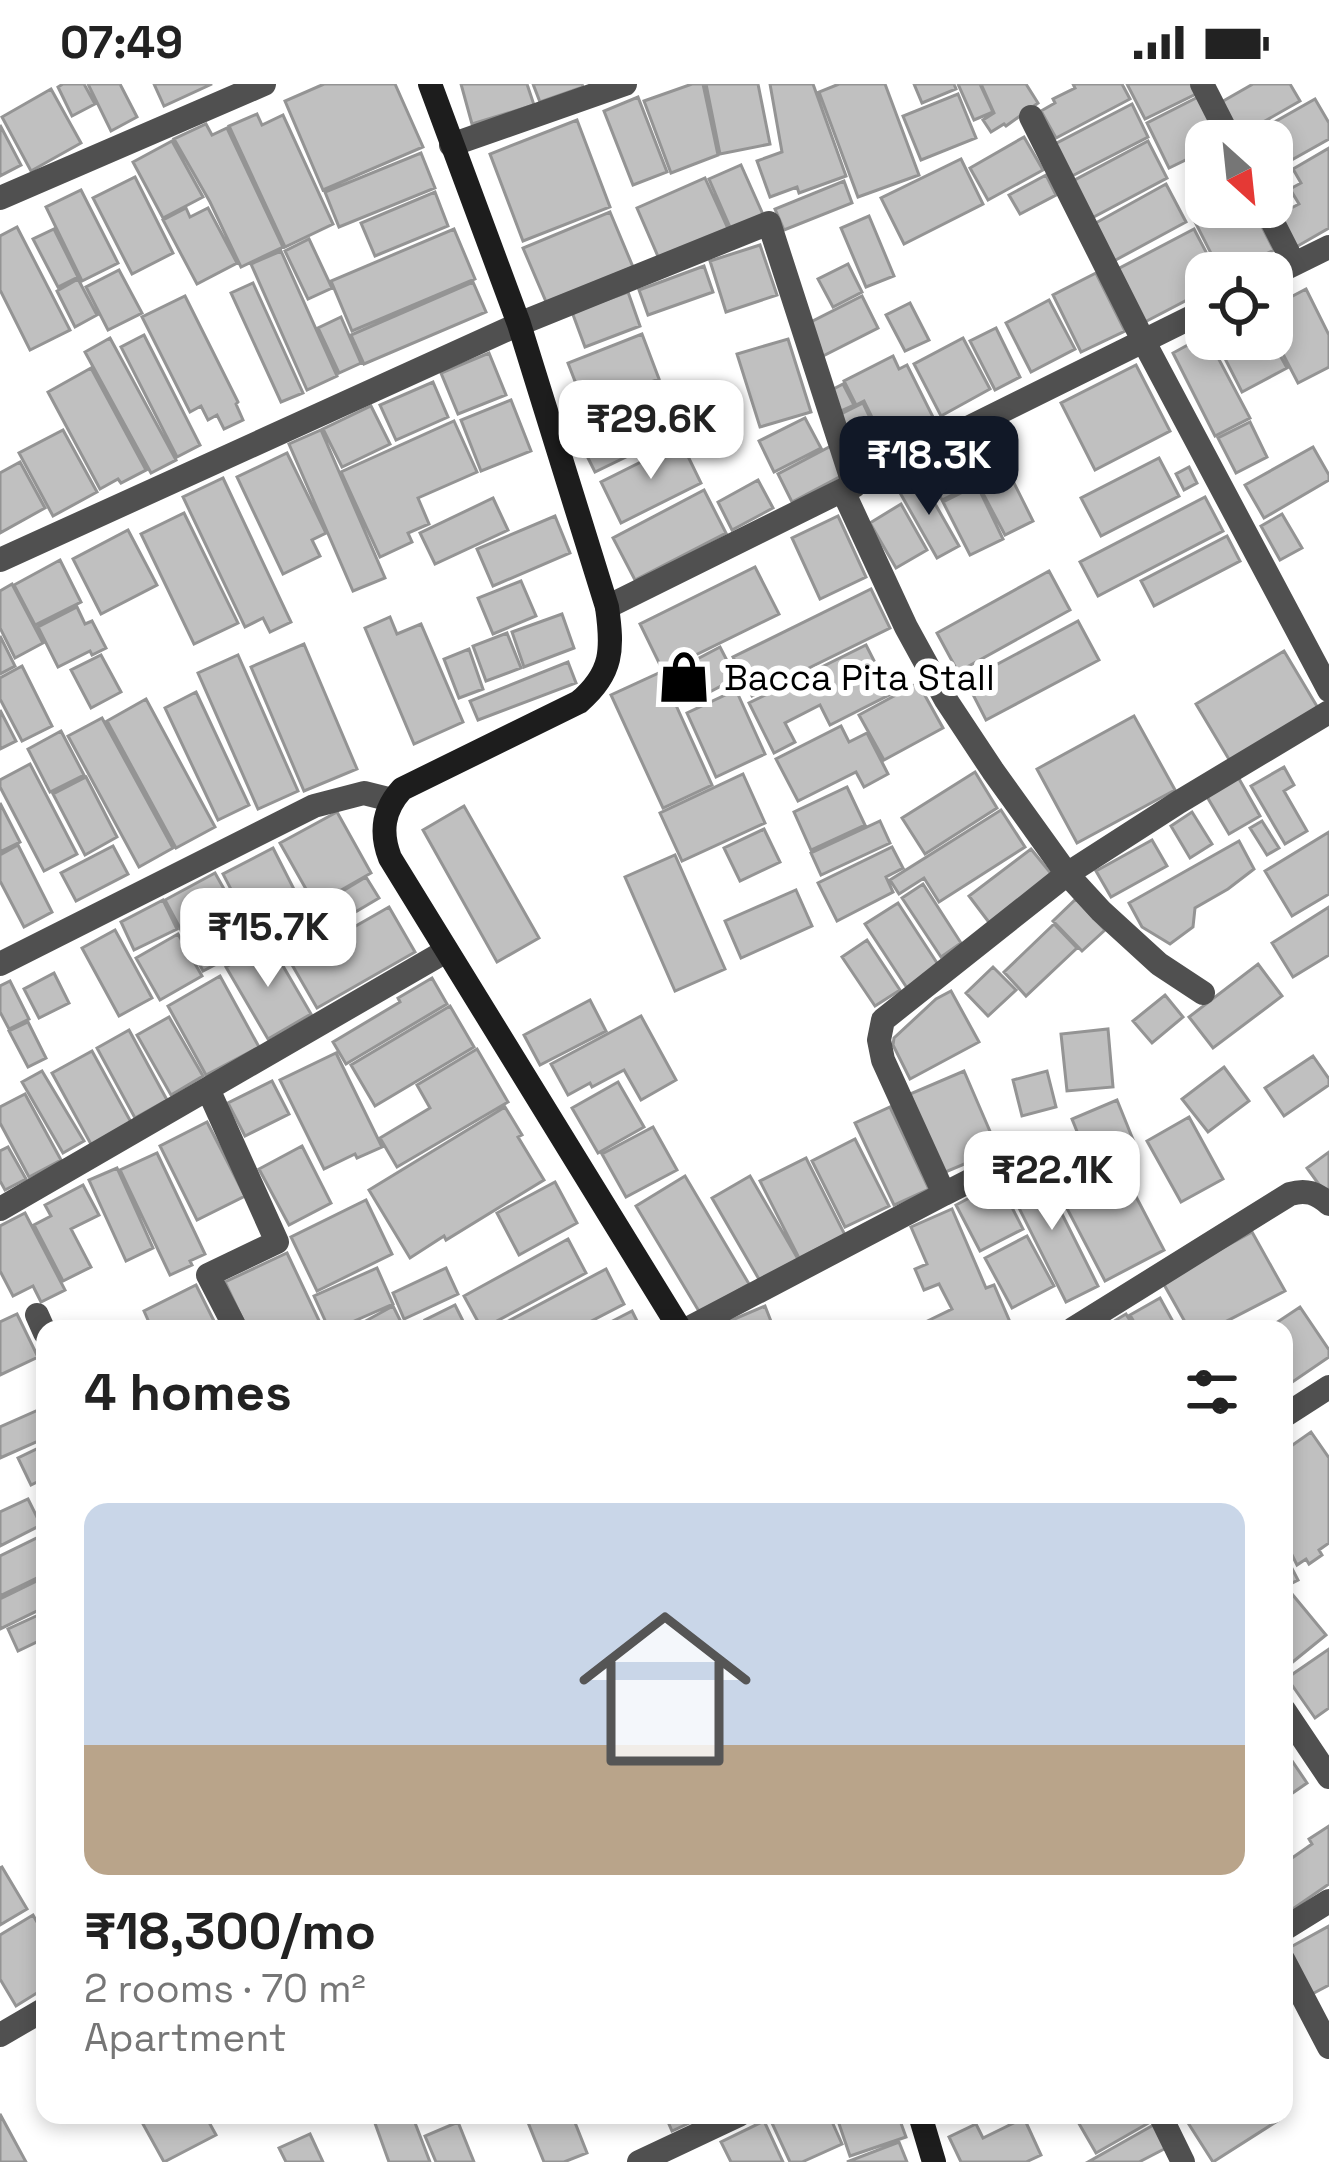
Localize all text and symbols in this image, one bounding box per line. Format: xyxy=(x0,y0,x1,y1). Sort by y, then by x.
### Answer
text: 07:49 xyxy=(60,14,183,71)
north arrow xyxy=(1185,120,1293,228)
map controls xyxy=(1185,120,1293,360)
button: locate xyxy=(1185,252,1293,360)
pin: ₹29.6K xyxy=(553,380,749,482)
text: ₹29.6K xyxy=(586,394,716,443)
pin: ₹18.3K xyxy=(831,416,1027,518)
text: ₹18.3K xyxy=(866,430,992,479)
shop icon: Bacca Pita Stall xyxy=(655,648,713,706)
place label: Bacca Pita Stall xyxy=(724,655,995,701)
pin: ₹15.7K xyxy=(170,888,366,990)
text: ₹15.7K xyxy=(207,902,329,951)
pin: ₹22.1K xyxy=(954,1131,1150,1233)
text: ₹22.1K xyxy=(991,1145,1113,1194)
icon: filters xyxy=(1179,1359,1245,1425)
text: 4 homes xyxy=(84,1360,292,1425)
icon: home xyxy=(557,1581,773,1797)
text: ₹18,300/mo xyxy=(84,1899,376,1964)
text: 2 rooms · 70 m² xyxy=(84,1964,366,2013)
text: Apartment xyxy=(84,2013,287,2062)

